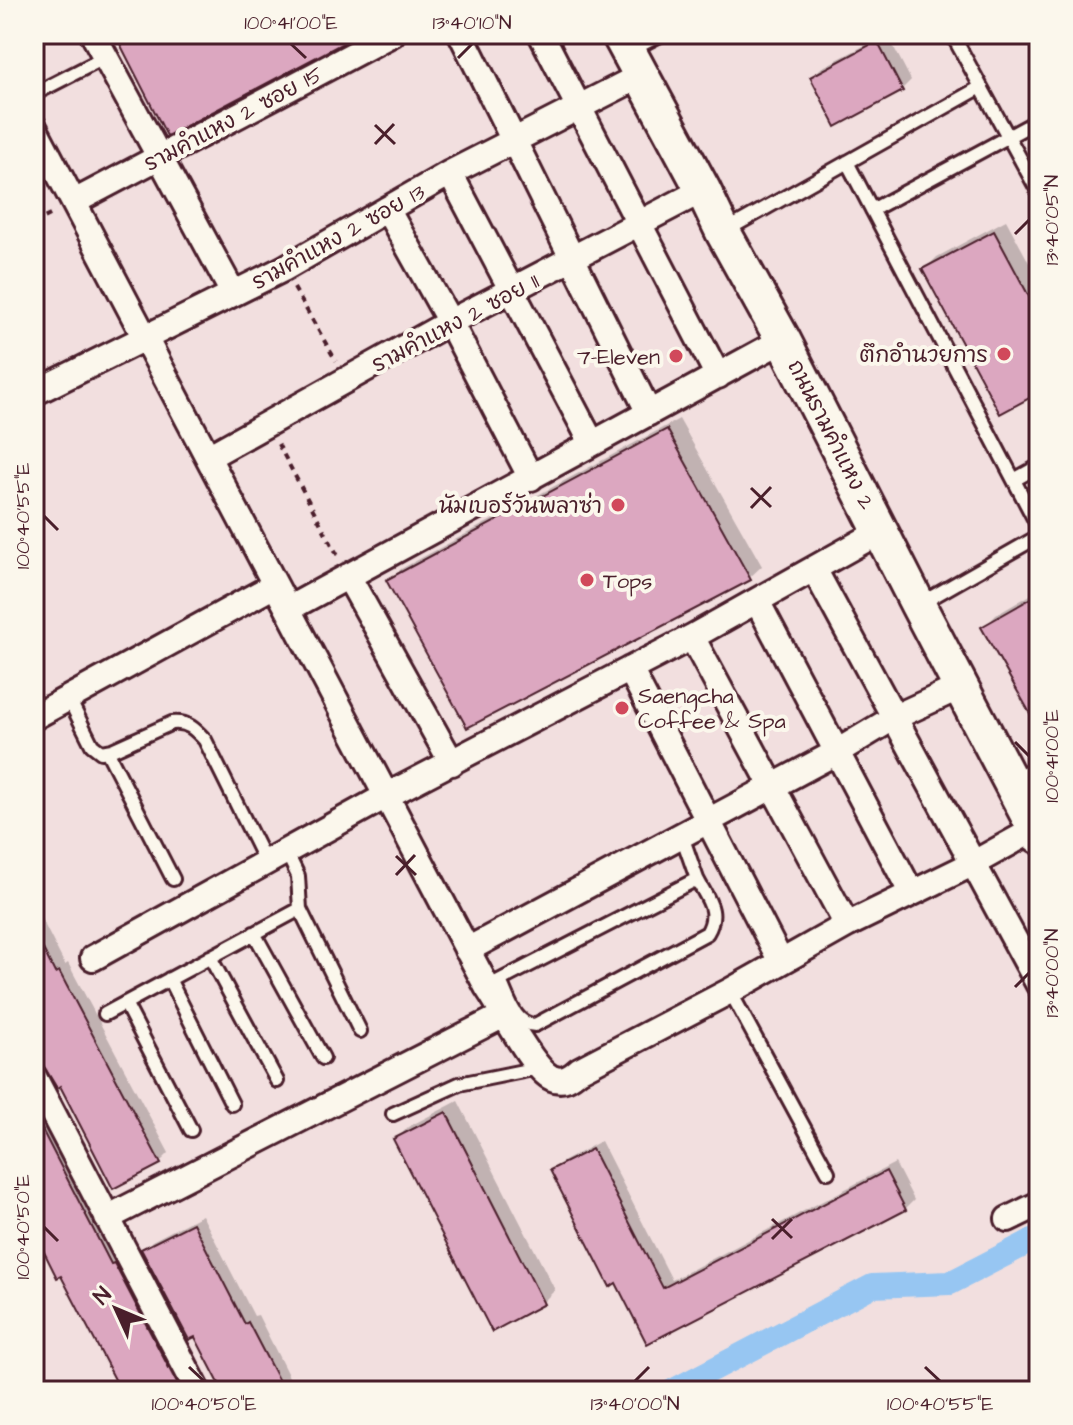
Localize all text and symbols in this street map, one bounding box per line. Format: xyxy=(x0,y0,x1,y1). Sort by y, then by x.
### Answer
text: 100°41'00"E xyxy=(244,9,338,37)
text: 13°40'10"N xyxy=(432,9,512,37)
street label: รามคำแหง 2 ซอย 15 xyxy=(139,59,329,180)
text: 13°40'05"N xyxy=(1038,175,1066,265)
street label: รามคำแหง 2 ซอย 13 xyxy=(247,177,431,298)
street label: รามคำแหง 2 ซอย 11 xyxy=(367,266,545,381)
place label: ตึกอำนวยการ xyxy=(859,340,988,371)
place label: 7-Eleven xyxy=(577,342,660,373)
marker: ตึกอำนวยการ xyxy=(995,345,1013,363)
marker: 7-Eleven xyxy=(667,347,685,365)
street label: ถนนรามคำแหง 2 xyxy=(780,354,882,515)
text: 100°40'55"E xyxy=(9,463,37,569)
place label: นัมเบอร์วันพลาซ่า xyxy=(439,491,602,522)
marker: นัมเบอร์วันพลาซ่า xyxy=(609,496,627,514)
place label: Tops xyxy=(603,566,652,597)
marker: Tops xyxy=(578,571,596,589)
place label: Saengcha Coffee & Spa xyxy=(638,681,786,737)
marker: Saengcha Coffee & Spa xyxy=(613,699,631,717)
text: 100°41'00"E xyxy=(1038,709,1066,803)
text: 13°40'00"N xyxy=(1038,928,1066,1018)
text: 100°40'50"E xyxy=(9,1174,37,1280)
north arrow xyxy=(76,1269,156,1349)
text: N xyxy=(87,1280,119,1312)
text: 100°40'50"E xyxy=(152,1390,257,1418)
text: 13°40'00"N xyxy=(590,1390,680,1418)
text: 100°40'55"E xyxy=(887,1390,993,1418)

